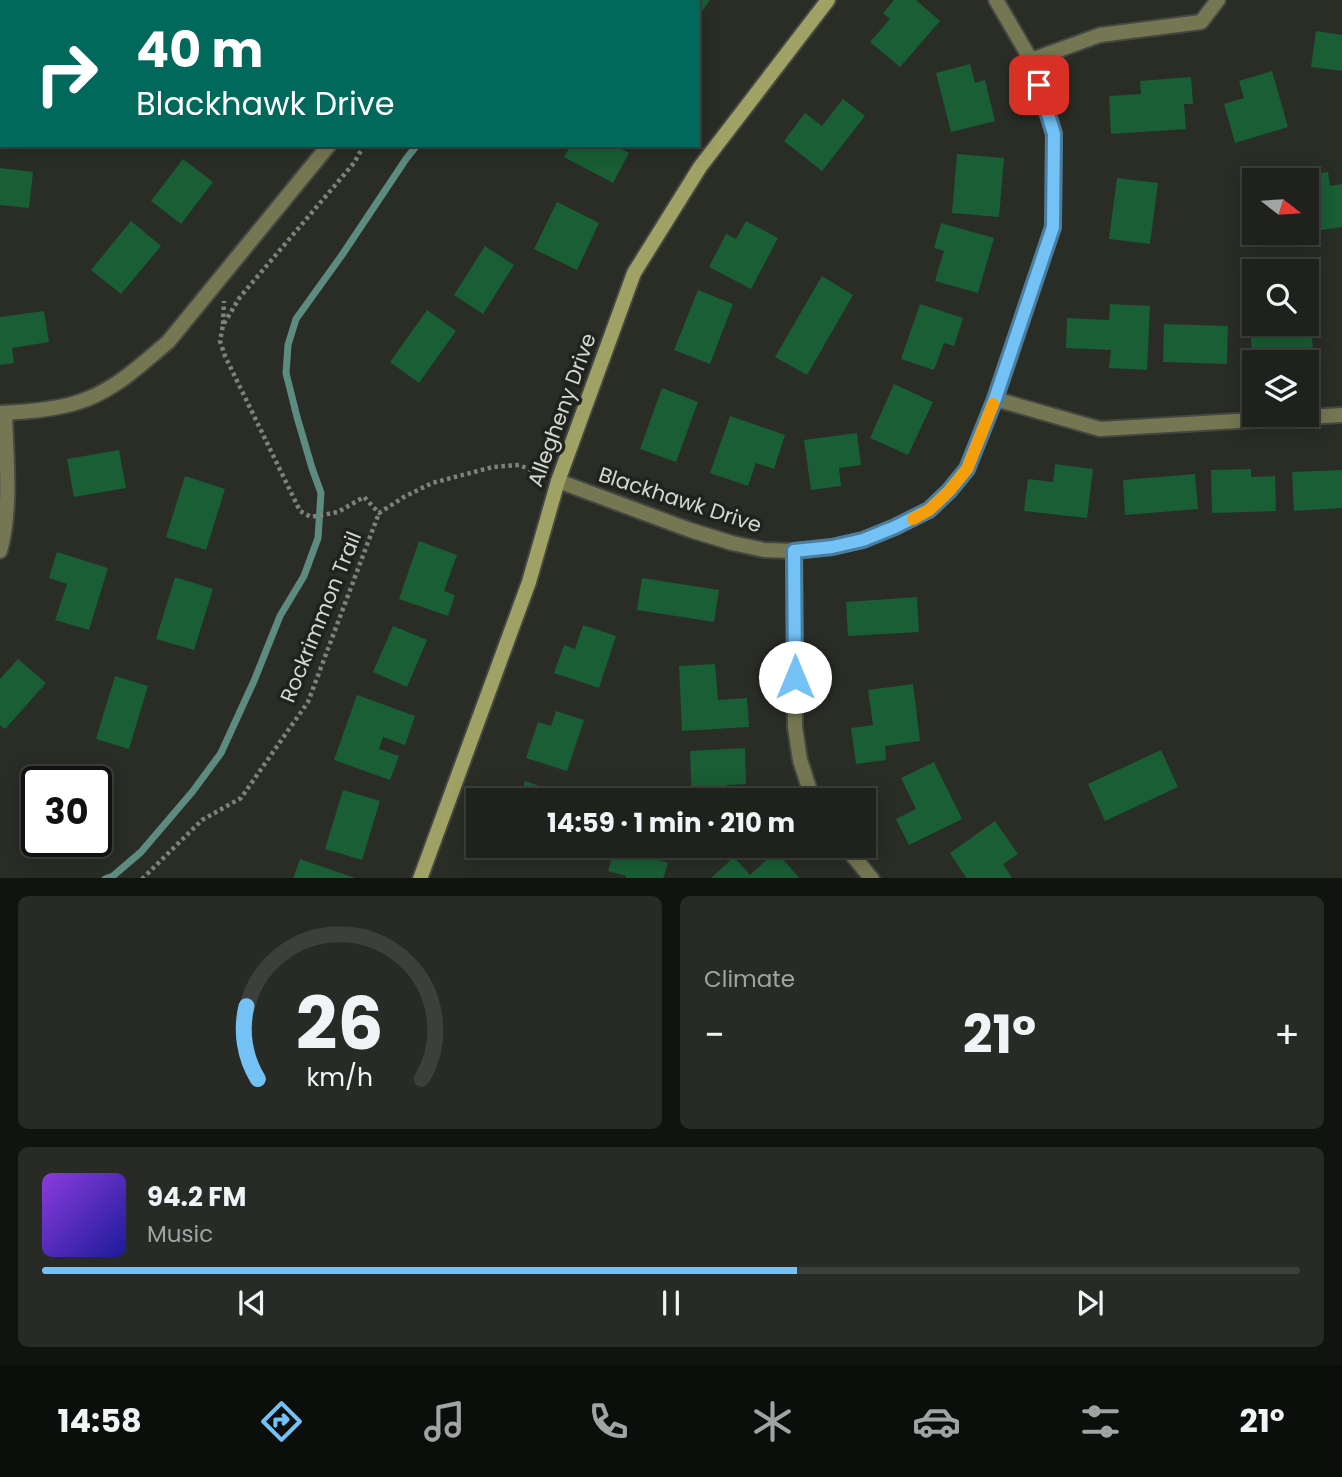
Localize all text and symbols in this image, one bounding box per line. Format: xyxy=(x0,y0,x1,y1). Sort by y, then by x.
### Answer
text: 40 m xyxy=(136,16,263,84)
icon: right xyxy=(21,28,112,119)
pin xyxy=(1009,55,1069,115)
icon: arrive xyxy=(1020,66,1058,104)
text: Blackhawk Drive xyxy=(136,81,395,126)
north arrow xyxy=(1242,168,1320,245)
map controls xyxy=(1242,168,1319,427)
button: search xyxy=(1242,259,1319,336)
street label: Allegheny Drive xyxy=(520,329,603,491)
button: layers xyxy=(1242,350,1319,427)
street label: Blackhawk Drive xyxy=(595,460,765,540)
street label: Rockrimmon Trail xyxy=(273,527,368,707)
position arrow xyxy=(758,640,832,714)
speed limit sign: 30 xyxy=(21,766,112,857)
text: 14:59 · 1 min · 210 m xyxy=(547,805,795,841)
text: Climate xyxy=(704,963,795,995)
text: 26 xyxy=(296,973,384,1074)
text: 21° xyxy=(963,998,1036,1071)
text: − xyxy=(704,1008,725,1061)
text: + xyxy=(1274,1008,1300,1061)
text: km/h xyxy=(307,1059,373,1094)
text: 94.2 FM xyxy=(147,1179,246,1215)
text: Music xyxy=(147,1218,213,1250)
icon: previous xyxy=(233,1284,271,1322)
icon: pause xyxy=(652,1284,690,1322)
icon: next xyxy=(1071,1284,1109,1322)
icon: directions xyxy=(257,1397,306,1446)
icon: music xyxy=(420,1397,469,1446)
icon: phone xyxy=(584,1397,633,1446)
icon: climate xyxy=(748,1397,797,1446)
icon: car xyxy=(912,1397,961,1446)
icon: filters xyxy=(1076,1397,1125,1446)
text: 14:58 xyxy=(57,1398,142,1443)
text: 21° xyxy=(1239,1398,1285,1443)

